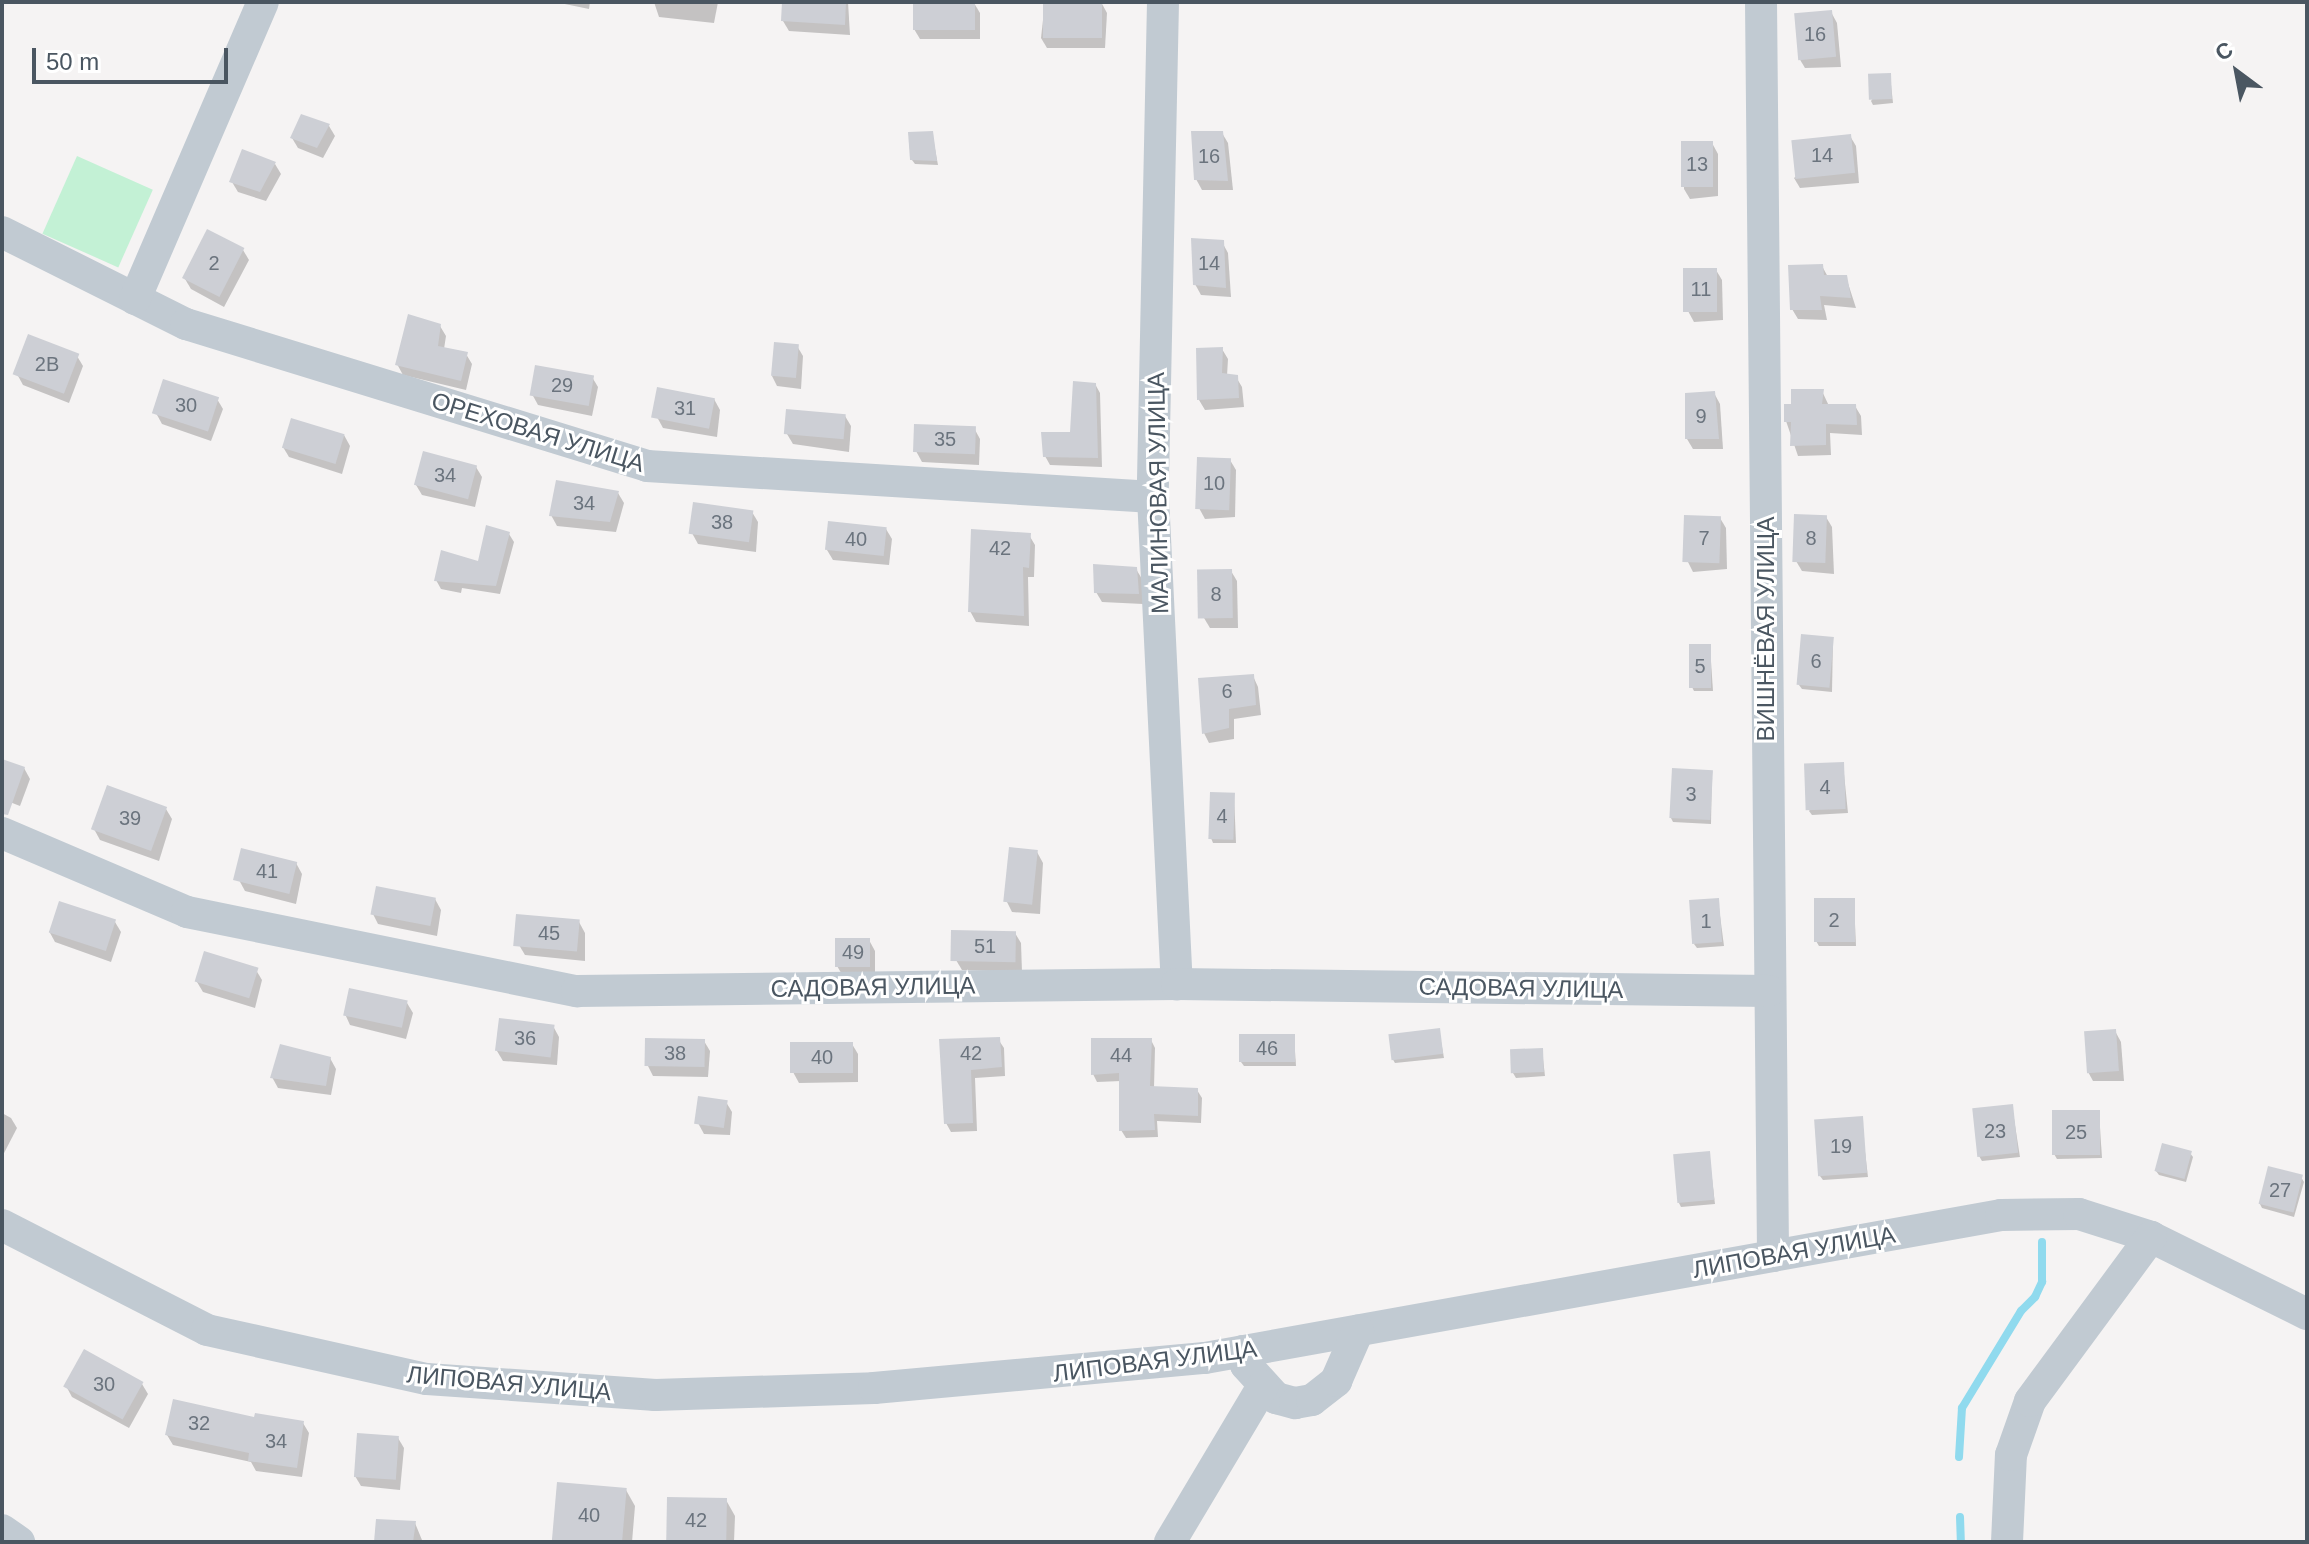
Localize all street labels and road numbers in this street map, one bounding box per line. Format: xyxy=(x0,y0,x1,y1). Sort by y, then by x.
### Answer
street label: МАЛИНОВАЯ УЛИЦА xyxy=(1141,372,1175,614)
street label: ОРЕХОВАЯ УЛИЦА xyxy=(428,386,648,478)
street label: ВИШНЁВАЯ УЛИЦА xyxy=(1752,516,1780,742)
street label: САДОВАЯ УЛИЦА xyxy=(770,971,976,1003)
street label: САДОВАЯ УЛИЦА xyxy=(1418,972,1624,1004)
street label: ЛИПОВАЯ УЛИЦА xyxy=(1690,1220,1898,1284)
street label: ЛИПОВАЯ УЛИЦА xyxy=(1051,1334,1259,1388)
street label: ЛИПОВАЯ УЛИЦА xyxy=(405,1360,613,1406)

